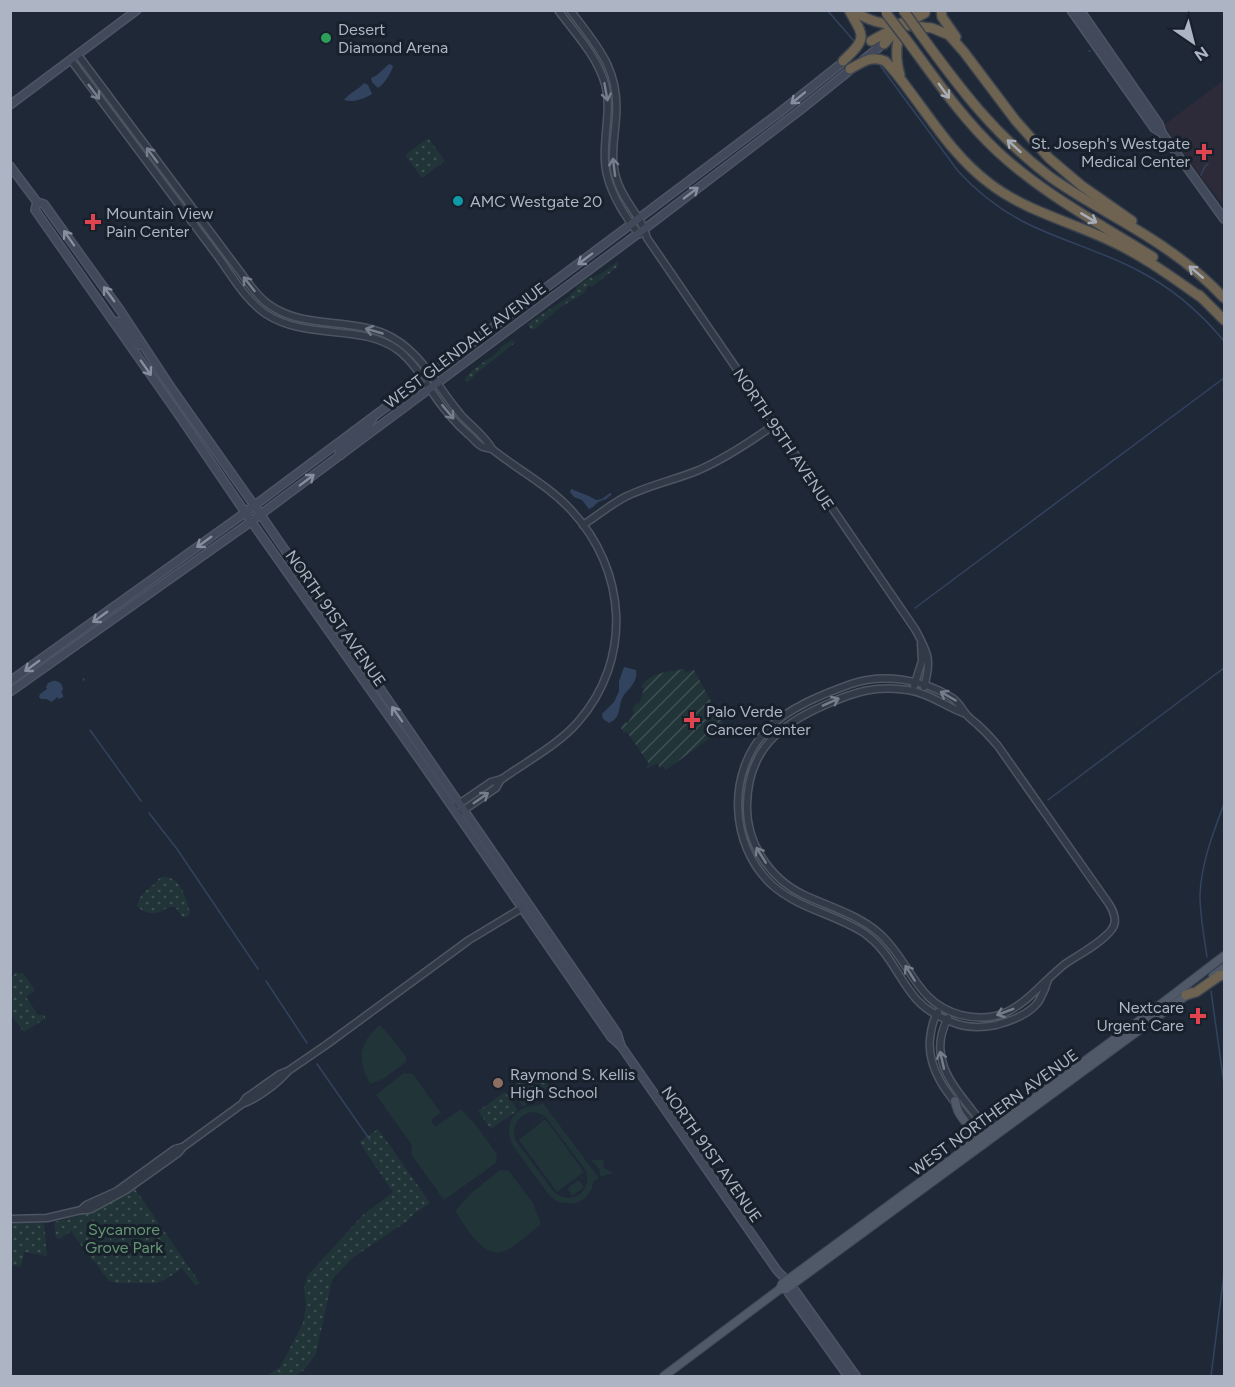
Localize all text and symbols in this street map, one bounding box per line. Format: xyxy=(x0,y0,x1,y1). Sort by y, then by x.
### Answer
north arrow xyxy=(1163,12,1223,72)
place label: Desert Diamond Arena xyxy=(338,20,448,57)
marker: Desert Diamond Arena xyxy=(319,31,333,45)
text: N xyxy=(1191,43,1212,65)
one-way arrow xyxy=(601,82,612,101)
one-way arrow xyxy=(938,82,950,98)
one-way arrow xyxy=(88,83,101,99)
one-way arrow xyxy=(790,91,806,104)
place label: St. Joseph's Westgate Medical Center xyxy=(1031,134,1191,171)
one-way arrow xyxy=(1006,139,1021,154)
marker: St. Joseph's Westgate Medical Center xyxy=(1195,143,1213,161)
one-way arrow xyxy=(146,147,159,163)
one-way arrow xyxy=(609,157,620,177)
one-way arrow xyxy=(683,186,699,199)
place label: AMC Westgate 20 xyxy=(470,192,602,211)
marker: AMC Westgate 20 xyxy=(451,194,465,208)
place label: Mountain View Pain Center xyxy=(106,204,214,241)
marker: Mountain View Pain Center xyxy=(84,213,102,231)
one-way arrow xyxy=(1080,213,1097,225)
one-way arrow xyxy=(63,230,75,246)
one-way arrow xyxy=(577,253,593,266)
one-way arrow xyxy=(1189,265,1204,279)
one-way arrow xyxy=(243,276,256,292)
street label: WEST GLENDALE AVENUE xyxy=(381,278,550,412)
one-way arrow xyxy=(103,287,115,303)
one-way arrow xyxy=(365,325,384,336)
one-way arrow xyxy=(140,359,152,375)
street label: NORTH 95TH AVENUE xyxy=(729,365,838,514)
one-way arrow xyxy=(441,404,455,419)
one-way arrow xyxy=(299,473,315,486)
one-way arrow xyxy=(197,536,213,549)
street label: NORTH 91ST AVENUE xyxy=(281,547,390,690)
one-way arrow xyxy=(93,611,109,623)
one-way arrow xyxy=(24,660,40,672)
one-way arrow xyxy=(940,690,957,702)
one-way arrow xyxy=(821,696,839,708)
place label: Palo Verde Cancer Center xyxy=(706,702,811,739)
one-way arrow xyxy=(391,707,403,723)
marker: Palo Verde Cancer Center xyxy=(683,711,701,729)
one-way arrow xyxy=(472,792,489,804)
one-way arrow xyxy=(754,847,766,864)
one-way arrow xyxy=(903,965,915,982)
place label: Nextcare Urgent Care xyxy=(1096,998,1184,1035)
one-way arrow xyxy=(996,1007,1014,1018)
marker: Nextcare Urgent Care xyxy=(1189,1007,1207,1025)
street label: WEST NORTHERN AVENUE xyxy=(907,1045,1082,1180)
one-way arrow xyxy=(936,1051,948,1070)
place label: Raymond S. Kellis High School xyxy=(510,1065,635,1102)
marker: Raymond S. Kellis High School xyxy=(491,1076,505,1090)
street label: NORTH 91ST AVENUE xyxy=(657,1083,766,1226)
park label: Sycamore Grove Park xyxy=(85,1220,163,1257)

